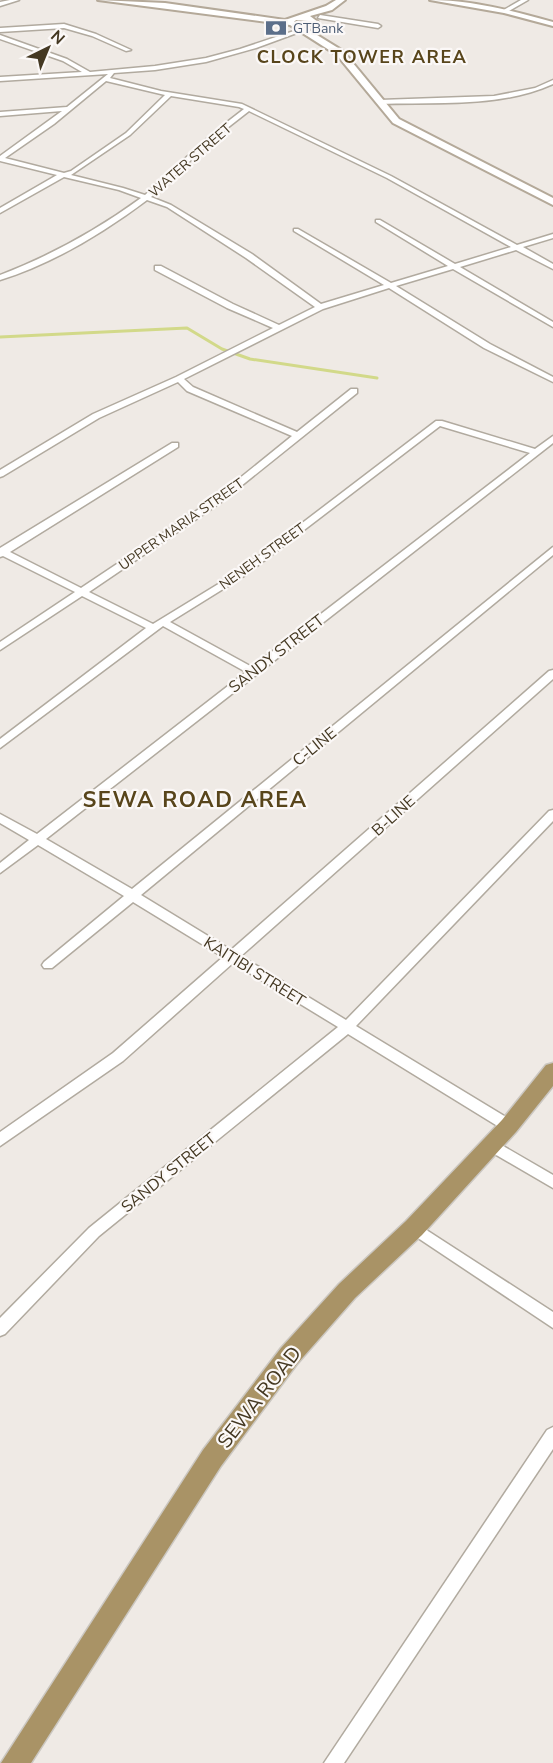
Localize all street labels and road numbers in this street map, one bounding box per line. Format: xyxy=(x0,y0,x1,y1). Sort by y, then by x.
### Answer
street label: WATER STREET xyxy=(145,119,236,202)
street label: UPPER MARIA STREET xyxy=(115,474,248,575)
street label: NENEH STREET xyxy=(215,518,310,594)
street label: SANDY STREET xyxy=(224,609,329,698)
street label: C-LINE xyxy=(288,722,341,771)
street label: B-LINE xyxy=(367,790,420,841)
street label: KAITIBI STREET xyxy=(199,932,310,1012)
street label: SANDY STREET xyxy=(117,1127,221,1218)
street label: SEWA ROAD xyxy=(211,1341,308,1454)

